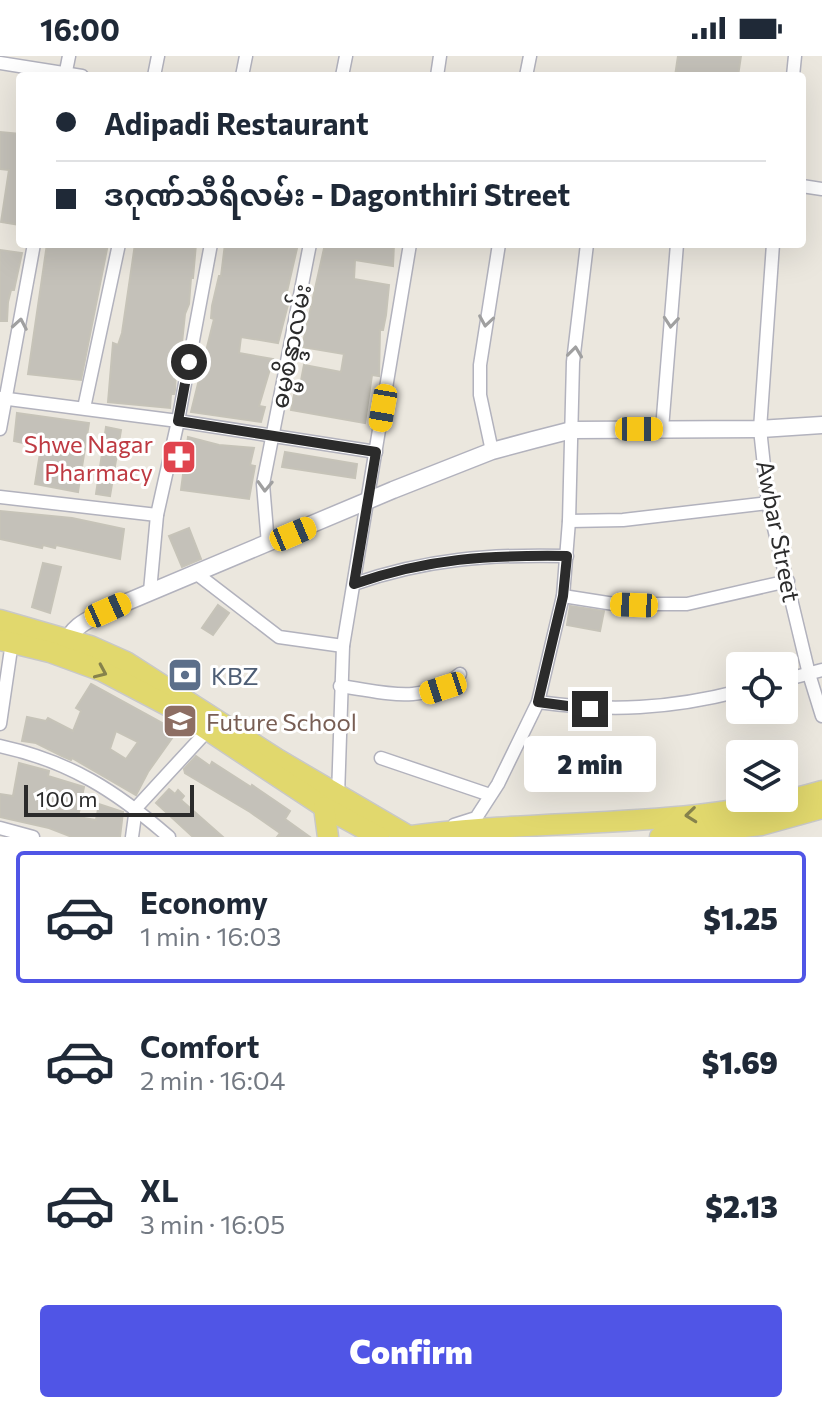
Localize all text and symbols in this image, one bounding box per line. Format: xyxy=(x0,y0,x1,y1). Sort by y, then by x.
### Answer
text: 16:00 xyxy=(40,10,120,47)
text: Adipadi Restaurant xyxy=(104,104,369,141)
text: ဒဂုဏ်သီရိလမ်း - Dagonthiri Street xyxy=(104,175,570,212)
street label: ဓမ္မစိန္ဒာလမ်း xyxy=(264,281,323,412)
one-way arrow xyxy=(478,314,495,328)
one-way arrow xyxy=(663,316,680,329)
one-way arrow xyxy=(10,318,27,331)
route start xyxy=(171,344,207,380)
one-way arrow xyxy=(566,345,583,358)
car xyxy=(367,382,399,434)
car xyxy=(615,417,663,441)
place label: Shwe Nagar Pharmacy xyxy=(24,429,153,486)
pharmacy icon: Shwe Nagar Pharmacy xyxy=(160,438,198,476)
street label: Awbar Street xyxy=(751,458,807,604)
one-way arrow xyxy=(257,480,274,493)
car xyxy=(266,514,320,554)
car xyxy=(81,589,135,631)
car xyxy=(610,592,658,618)
map controls xyxy=(726,652,798,812)
button: locate xyxy=(726,652,798,724)
bank icon: KBZ xyxy=(166,656,204,694)
place label: KBZ xyxy=(211,661,259,690)
one-way arrow xyxy=(92,662,107,678)
car xyxy=(416,669,470,707)
route end xyxy=(572,691,608,727)
school or university icon: Future School xyxy=(161,702,199,740)
place label: Future School xyxy=(206,707,357,736)
callout: 2 min xyxy=(524,737,656,793)
button: layers xyxy=(726,740,798,812)
text: 2 min xyxy=(557,748,623,779)
scale bar xyxy=(24,781,194,817)
text: 100 m xyxy=(36,785,98,812)
one-way arrow xyxy=(684,807,697,824)
icon: car xyxy=(44,881,116,953)
text: Economy xyxy=(140,883,268,920)
text: $1.25 xyxy=(703,899,778,936)
text: 1 min · 16:03 xyxy=(140,920,281,951)
icon: car xyxy=(44,1025,116,1097)
text: Comfort xyxy=(140,1027,259,1064)
text: $1.69 xyxy=(702,1043,778,1080)
text: 2 min · 16:04 xyxy=(140,1064,285,1095)
icon: car xyxy=(44,1169,116,1241)
text: XL xyxy=(140,1171,179,1208)
text: $2.13 xyxy=(705,1187,778,1224)
text: 3 min · 16:05 xyxy=(140,1208,285,1239)
button: Confirm xyxy=(40,1305,782,1397)

